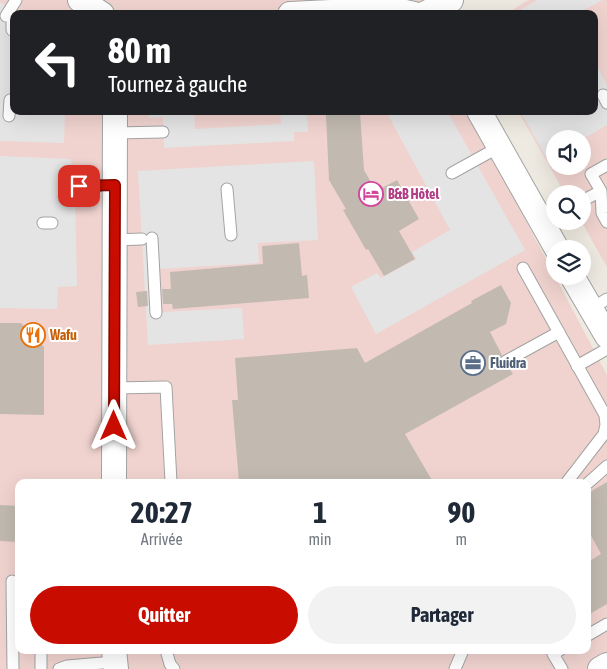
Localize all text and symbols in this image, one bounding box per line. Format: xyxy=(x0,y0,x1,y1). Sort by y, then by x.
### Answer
icon: left xyxy=(25,30,90,95)
text: 80 m xyxy=(108,30,171,70)
text: Tournez à gauche xyxy=(108,71,247,97)
map controls xyxy=(546,130,591,285)
button: sound xyxy=(546,130,591,175)
pin xyxy=(58,165,100,207)
icon: arrive xyxy=(65,172,93,200)
hotel icon: B&B Hôtel xyxy=(358,181,384,207)
button: search xyxy=(546,185,591,230)
place label: B&B Hôtel xyxy=(388,186,439,202)
button: layers xyxy=(546,240,591,285)
restaurant icon: Wafu xyxy=(20,322,46,348)
place label: Wafu xyxy=(49,327,77,343)
office icon: Fluidra xyxy=(460,350,486,376)
place label: Fluidra xyxy=(490,355,527,371)
position arrow xyxy=(87,399,139,451)
text: 20:27 xyxy=(131,495,193,529)
text: 1 xyxy=(313,495,327,529)
text: 90 xyxy=(447,495,475,529)
text: Arrivée xyxy=(141,530,183,548)
text: min xyxy=(309,530,332,548)
text: m xyxy=(455,530,467,548)
button: Quitter xyxy=(30,586,298,644)
button: Partager xyxy=(308,586,576,644)

